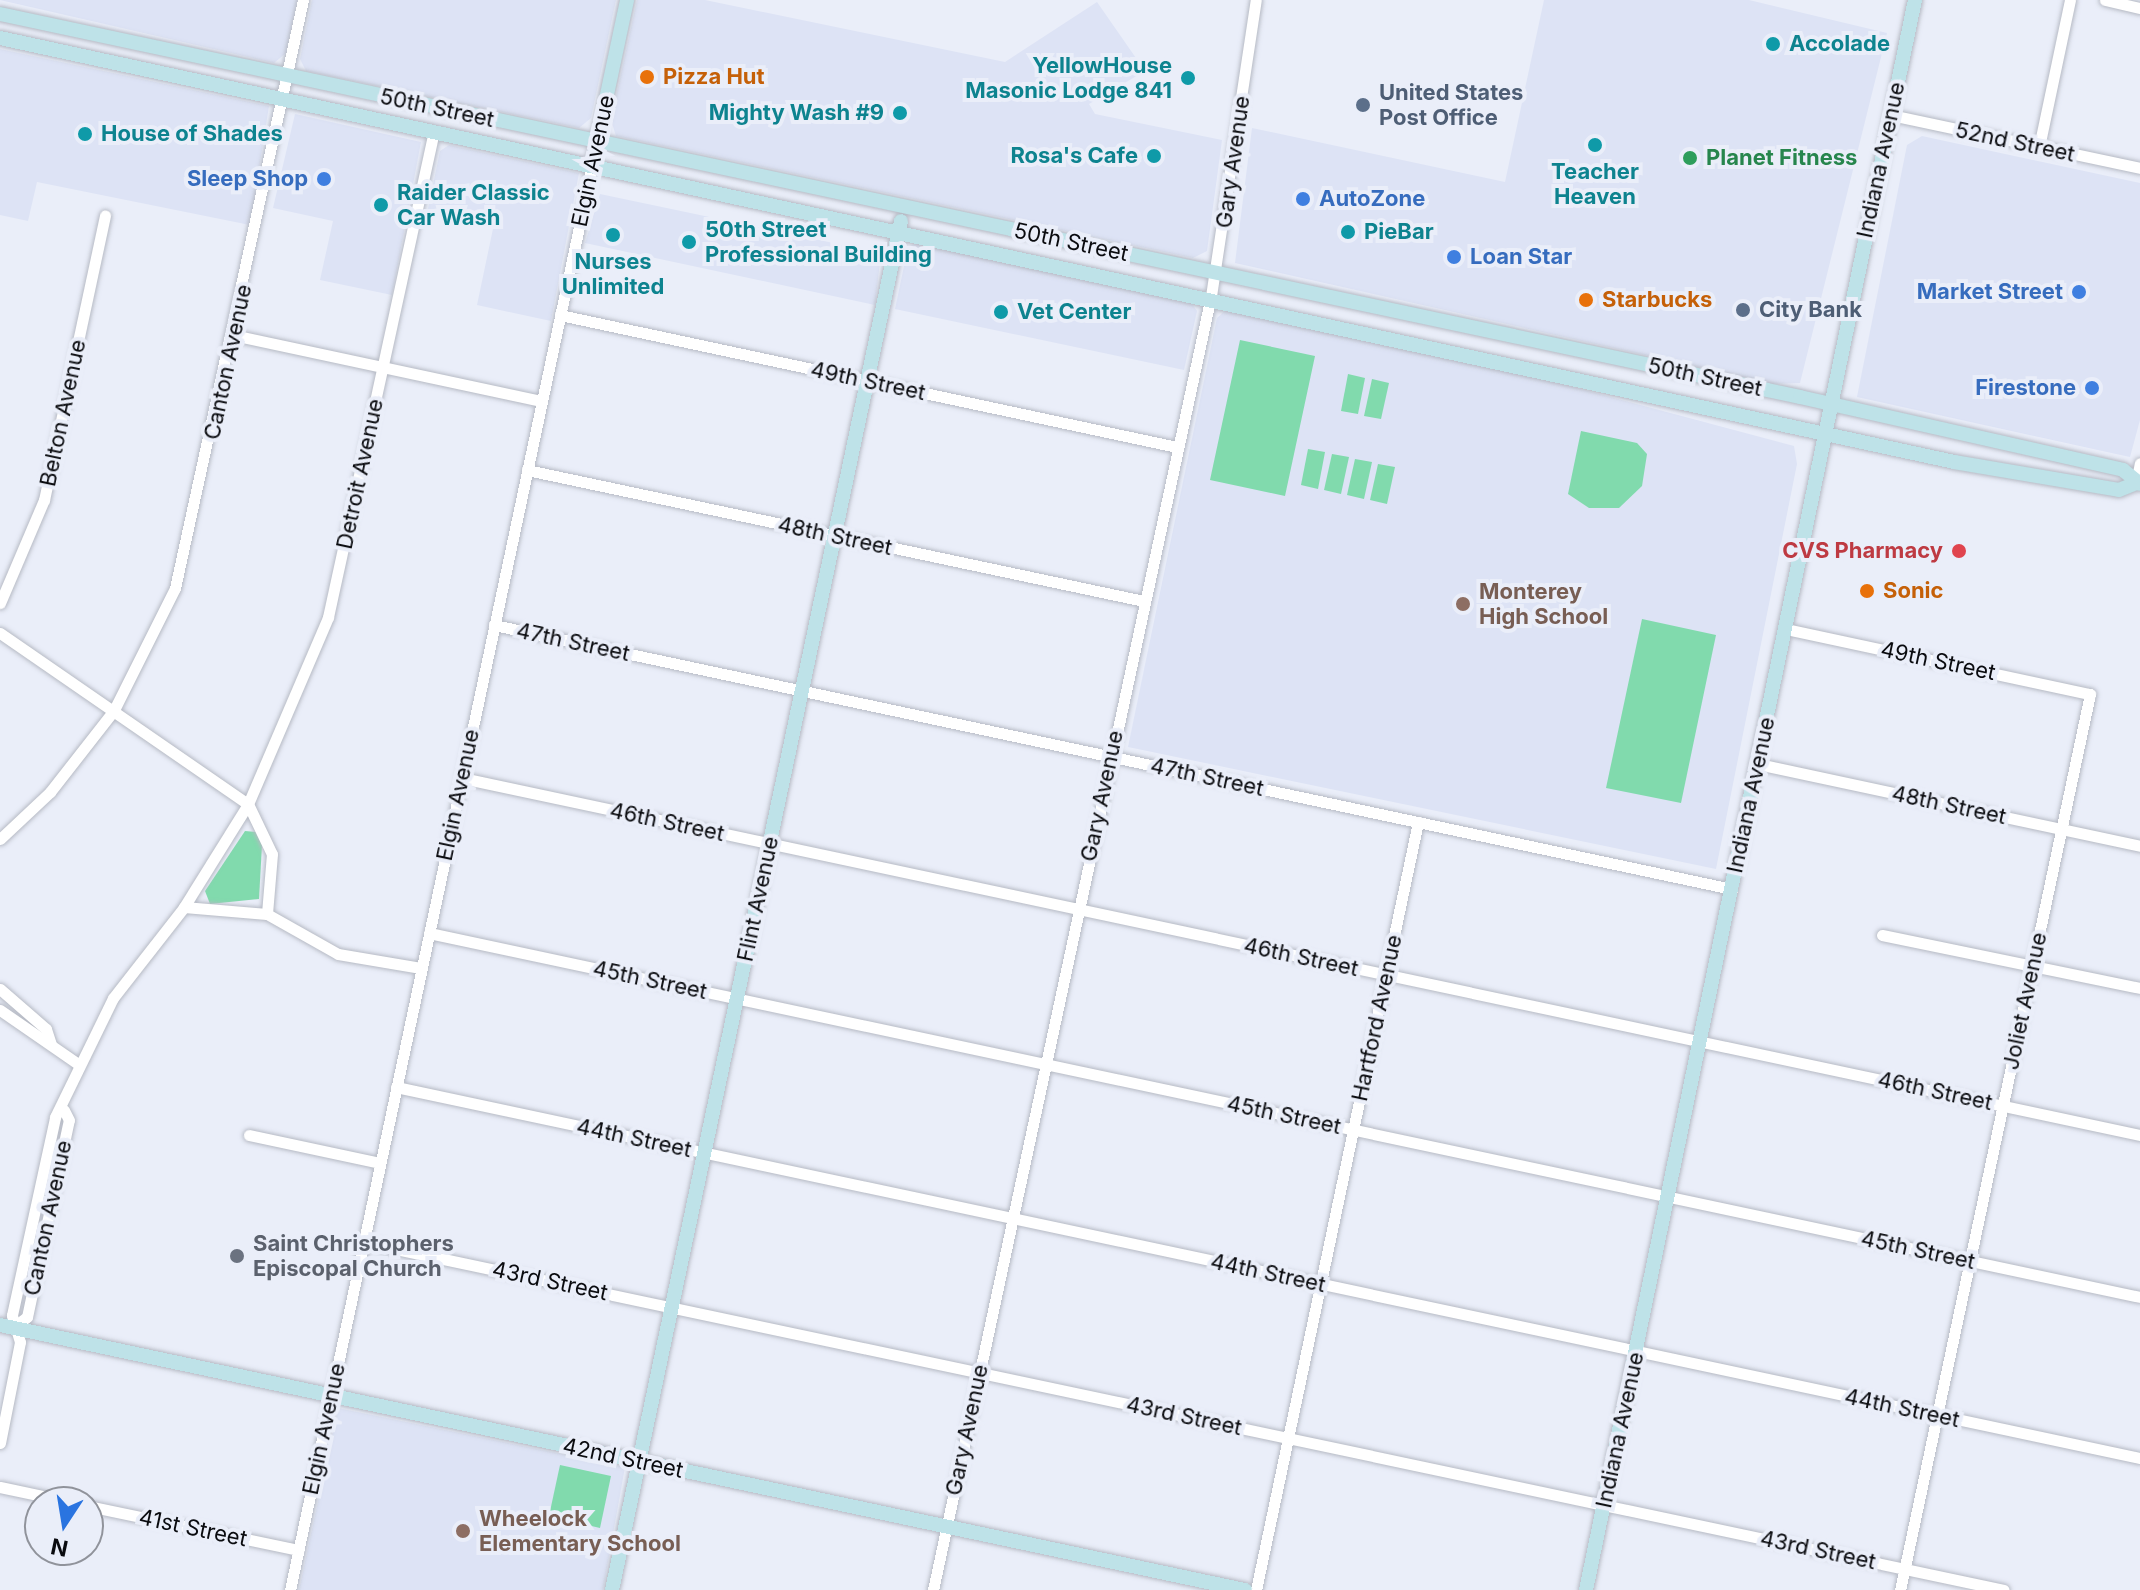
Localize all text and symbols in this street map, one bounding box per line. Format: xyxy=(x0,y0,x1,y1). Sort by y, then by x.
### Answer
place label: Accolade xyxy=(1789,31,1890,57)
marker: Accolade xyxy=(1764,35,1782,53)
place label: YellowHouse Masonic Lodge 841 xyxy=(965,52,1172,104)
place label: Pizza Hut xyxy=(663,64,765,90)
marker: Pizza Hut xyxy=(638,68,656,86)
marker: YellowHouse Masonic Lodge 841 xyxy=(1179,69,1197,87)
place label: United States Post Office xyxy=(1379,79,1523,130)
street label: Indiana Avenue xyxy=(1852,80,1910,240)
street label: 50th Street xyxy=(377,83,497,133)
street label: Elgin Avenue xyxy=(566,93,620,229)
street label: Gary Avenue xyxy=(1211,94,1255,230)
marker: United States Post Office xyxy=(1354,96,1372,114)
place label: Mighty Wash #9 xyxy=(709,100,884,126)
marker: Mighty Wash #9 xyxy=(891,104,909,122)
street label: 52nd Street xyxy=(1953,116,2077,168)
place label: House of Shades xyxy=(101,121,283,147)
marker: House of Shades xyxy=(76,125,94,143)
marker: Teacher Heaven xyxy=(1586,136,1604,154)
place label: Rosa's Cafe xyxy=(1010,143,1138,169)
place label: Planet Fitness xyxy=(1706,145,1857,171)
marker: Rosa's Cafe xyxy=(1145,147,1163,165)
marker: Planet Fitness xyxy=(1681,149,1699,167)
place label: Teacher Heaven xyxy=(1551,158,1639,210)
place label: Sleep Shop xyxy=(187,166,308,192)
marker: Sleep Shop xyxy=(315,170,333,188)
place label: Raider Classic Car Wash xyxy=(397,179,550,230)
place label: AutoZone xyxy=(1319,186,1425,212)
marker: AutoZone xyxy=(1294,190,1312,208)
marker: Raider Classic Car Wash xyxy=(372,196,390,214)
place label: 50th Street Professional Building xyxy=(705,216,932,268)
street label: 50th Street xyxy=(1011,217,1131,267)
place label: PieBar xyxy=(1364,219,1434,245)
marker: PieBar xyxy=(1339,223,1357,241)
marker: Nurses Unlimited xyxy=(604,226,622,244)
marker: 50th Street Professional Building xyxy=(680,233,698,251)
place label: Loan Star xyxy=(1470,244,1572,270)
place label: Nurses Unlimited xyxy=(562,248,664,300)
marker: Loan Star xyxy=(1445,248,1463,266)
place label: Market Street xyxy=(1917,279,2063,305)
street label: Canton Avenue xyxy=(199,282,257,442)
marker: Market Street xyxy=(2070,283,2088,301)
place label: Starbucks xyxy=(1602,287,1712,313)
marker: Starbucks xyxy=(1577,291,1595,309)
place label: City Bank xyxy=(1759,297,1862,323)
place label: Vet Center xyxy=(1017,299,1131,325)
marker: City Bank xyxy=(1734,301,1752,319)
marker: Vet Center xyxy=(992,303,1010,321)
street label: Belton Avenue xyxy=(35,337,91,489)
street label: 50th Street xyxy=(1645,352,1765,402)
street label: 49th Street xyxy=(808,356,928,406)
place label: Firestone xyxy=(1975,375,2076,401)
marker: Firestone xyxy=(2083,379,2101,397)
street label: Detroit Avenue xyxy=(331,396,389,552)
street label: 48th Street xyxy=(775,511,895,561)
place label: CVS Pharmacy xyxy=(1782,538,1943,564)
marker: CVS Pharmacy xyxy=(1950,542,1968,560)
place label: Monterey High School xyxy=(1479,578,1608,630)
place label: Sonic xyxy=(1883,578,1944,604)
marker: Sonic xyxy=(1858,582,1876,600)
marker: Monterey High School xyxy=(1454,595,1472,613)
street label: 47th Street xyxy=(514,617,632,667)
street label: 49th Street xyxy=(1878,636,1998,686)
street label: Indiana Avenue xyxy=(1722,715,1780,875)
street label: Elgin Avenue xyxy=(431,727,485,863)
street label: Gary Avenue xyxy=(1075,728,1129,864)
street label: 47th Street xyxy=(1148,752,1266,802)
street label: 48th Street xyxy=(1889,780,2009,830)
street label: 46th Street xyxy=(607,797,727,847)
street label: Flint Avenue xyxy=(732,834,784,964)
street label: Joliet Avenue xyxy=(1998,930,2052,1072)
street label: 46th Street xyxy=(1241,932,1361,982)
street label: Hartford Avenue xyxy=(1346,932,1408,1104)
street label: 45th Street xyxy=(590,955,710,1005)
street label: 46th Street xyxy=(1875,1066,1995,1116)
street label: 45th Street xyxy=(1224,1090,1344,1140)
street label: 44th Street xyxy=(574,1113,694,1163)
street label: Canton Avenue xyxy=(19,1138,77,1298)
street label: 45th Street xyxy=(1858,1225,1978,1275)
place label: Saint Christophers Episcopal Church xyxy=(253,1230,454,1282)
marker: Saint Christophers Episcopal Church xyxy=(228,1247,246,1265)
street label: 44th Street xyxy=(1208,1248,1328,1298)
street label: 43rd Street xyxy=(490,1256,610,1306)
street label: Indiana Avenue xyxy=(1591,1350,1649,1510)
street label: Elgin Avenue xyxy=(297,1361,351,1497)
street label: Gary Avenue xyxy=(940,1362,994,1498)
street label: 44th Street xyxy=(1842,1383,1962,1433)
street label: 43rd Street xyxy=(1124,1391,1244,1441)
street label: 42nd Street xyxy=(560,1432,686,1484)
north arrow xyxy=(24,1486,104,1566)
street label: 41st Street xyxy=(137,1504,249,1552)
place label: Wheelock Elementary School xyxy=(479,1505,681,1556)
marker: Wheelock Elementary School xyxy=(454,1522,472,1540)
street label: 43rd Street xyxy=(1758,1525,1878,1575)
text: N xyxy=(49,1533,70,1562)

